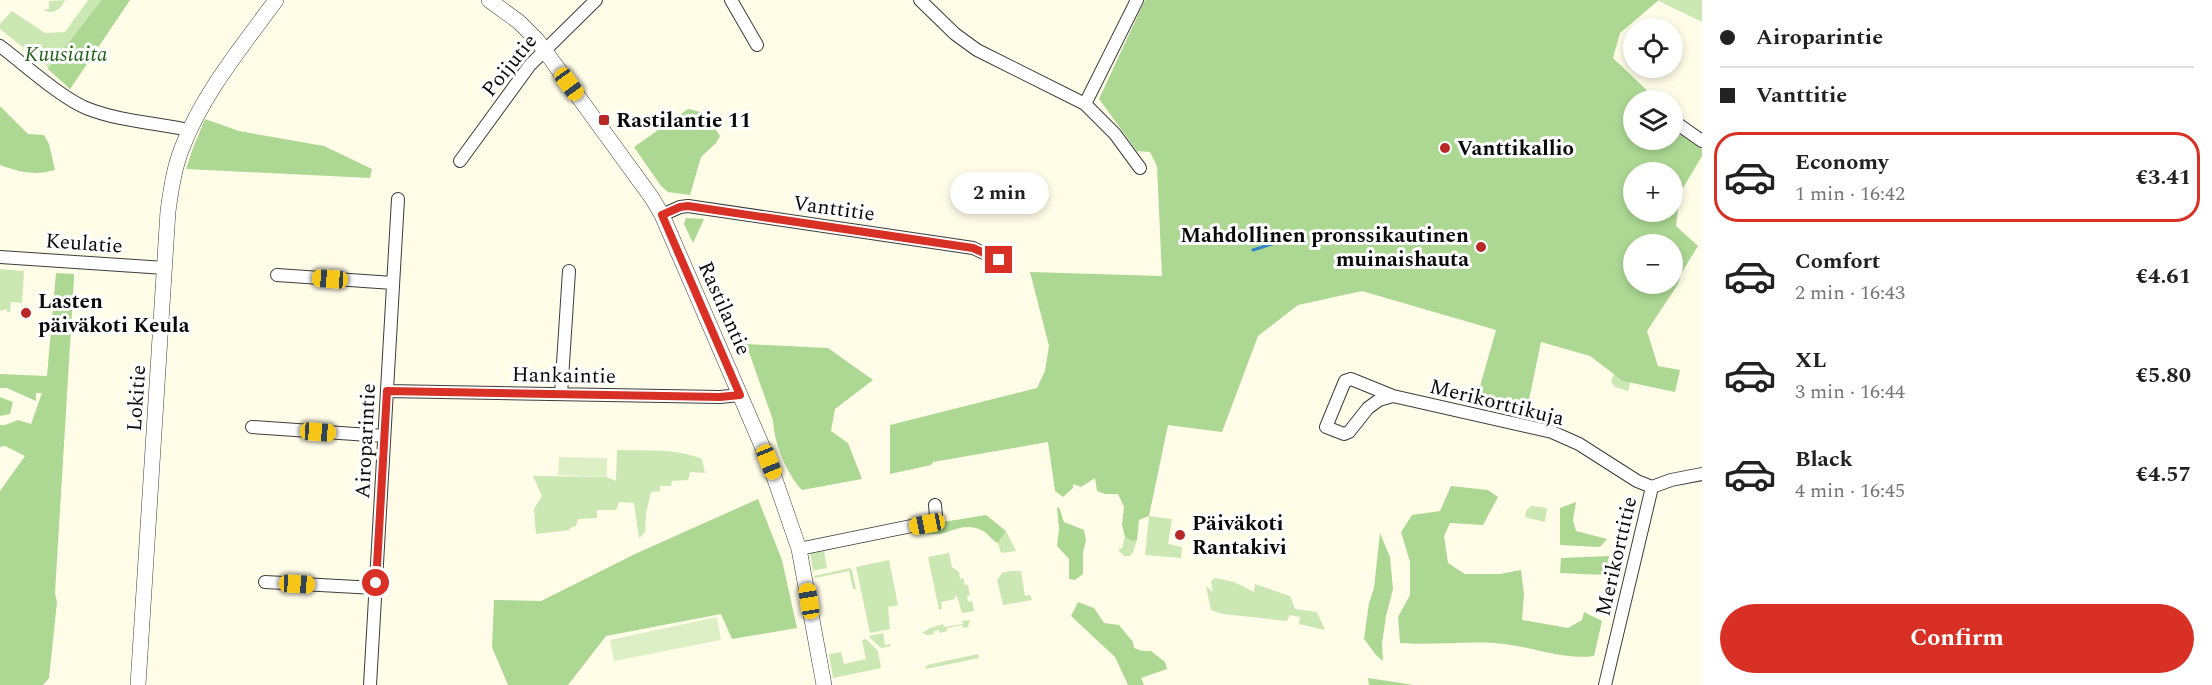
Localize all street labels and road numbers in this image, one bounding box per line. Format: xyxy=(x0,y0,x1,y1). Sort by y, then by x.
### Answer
street label: Poijutie xyxy=(474,27,545,104)
street label: Vanttitie xyxy=(791,187,877,231)
street label: Keulatie xyxy=(44,225,124,263)
street label: Rastilantie xyxy=(689,256,759,361)
street label: Hankaintie xyxy=(512,359,616,393)
street label: Lokitie xyxy=(119,364,155,432)
street label: Merikorttikuja xyxy=(1426,371,1568,435)
street label: Airoparintie xyxy=(347,382,385,500)
street label: Merikorttitie xyxy=(1588,493,1646,619)

